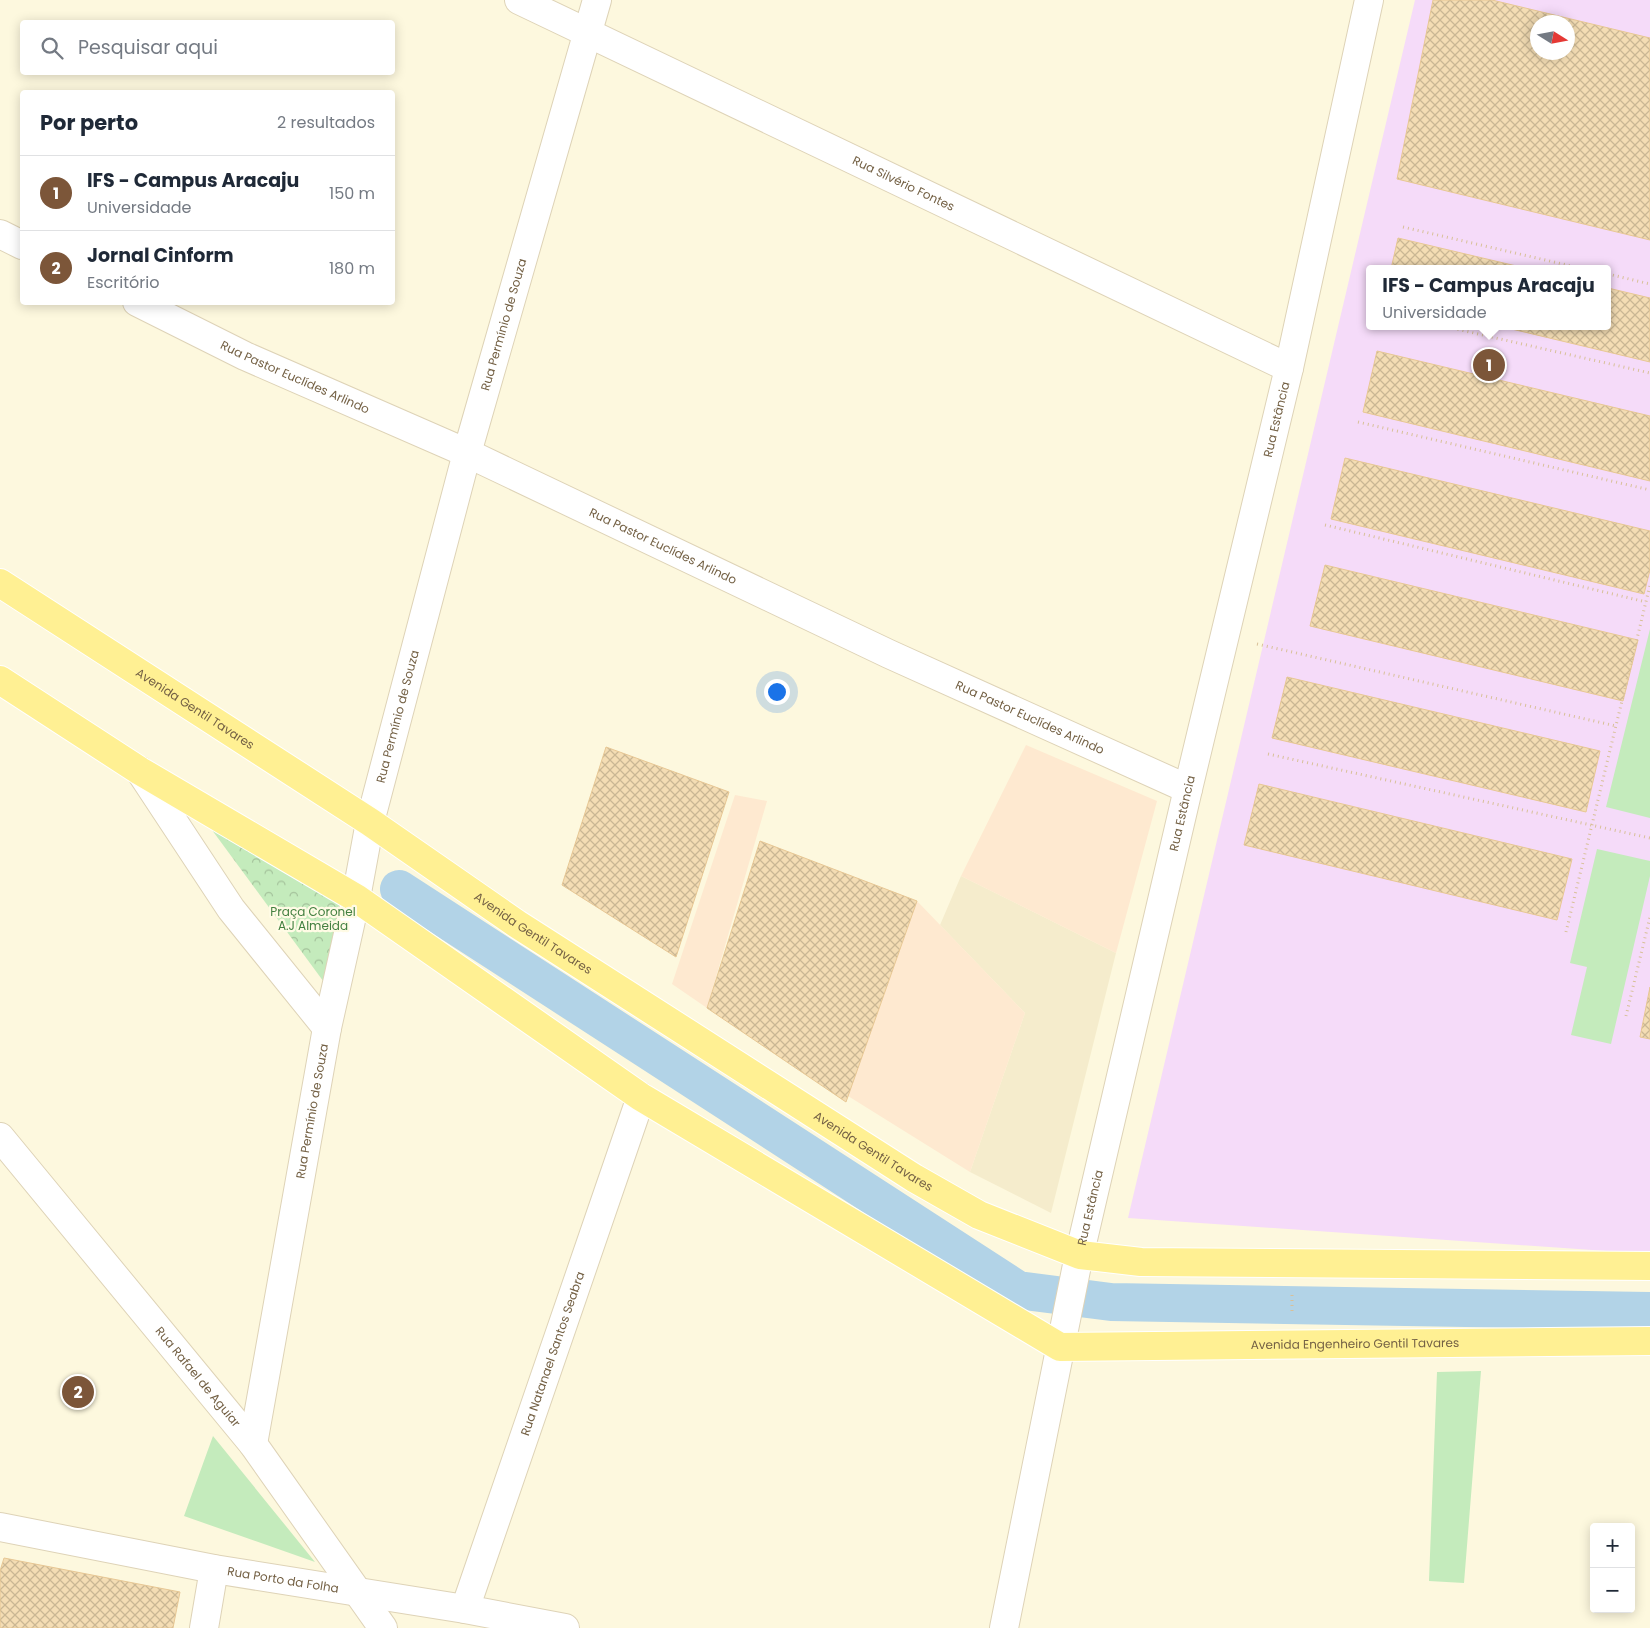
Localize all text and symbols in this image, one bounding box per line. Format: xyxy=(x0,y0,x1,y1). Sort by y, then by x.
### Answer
north arrow xyxy=(1530,15,1575,60)
search box xyxy=(20,20,395,75)
icon: search xyxy=(38,34,66,62)
text: Pesquisar aqui xyxy=(78,34,218,61)
text: Por perto xyxy=(40,108,138,137)
text: 2 resultados xyxy=(277,111,375,134)
street label: Rua Silvério Fontes xyxy=(850,152,957,215)
text: IFS - Campus Aracaju xyxy=(87,167,299,194)
text: 1 xyxy=(53,182,59,205)
text: 150 m xyxy=(329,182,375,205)
text: Universidade xyxy=(87,196,192,219)
text: Jornal Cinform xyxy=(87,242,234,269)
street label: Rua Permínio de Souza xyxy=(476,256,530,393)
text: 2 xyxy=(51,257,61,280)
text: 180 m xyxy=(329,257,375,280)
popup xyxy=(1366,265,1611,330)
text: Escritório xyxy=(87,271,159,294)
text: IFS - Campus Aracaju xyxy=(1382,272,1595,299)
text: Universidade xyxy=(1382,301,1487,324)
street label: Rua Pastor Euclídes Arlindo xyxy=(218,336,373,418)
pin: 1 xyxy=(1473,346,1505,384)
street label: Rua Estância xyxy=(1259,380,1293,459)
street label: Rua Pastor Euclídes Arlindo xyxy=(587,503,740,588)
street label: Rua Permínio de Souza xyxy=(372,648,423,785)
street label: Avenida Gentil Tavares xyxy=(133,664,258,753)
street label: Rua Pastor Euclídes Arlindo xyxy=(953,676,1107,758)
your location xyxy=(764,679,790,705)
street label: Rua Estância xyxy=(1165,774,1199,853)
street label: Avenida Gentil Tavares xyxy=(471,888,596,978)
park label: Praça Coronel A.J Almeida xyxy=(270,903,356,934)
street label: Rua Permínio de Souza xyxy=(291,1042,332,1180)
street label: Avenida Gentil Tavares xyxy=(811,1107,936,1195)
street label: Rua Estância xyxy=(1073,1168,1107,1247)
street label: Rua Natanael Santos Seabra xyxy=(516,1269,588,1438)
street label: Rua Rafael de Aguiar xyxy=(152,1323,245,1431)
street label: Avenida Engenheiro Gentil Tavares xyxy=(1251,1334,1459,1353)
pin: 2 xyxy=(62,1373,94,1411)
map controls xyxy=(1590,1523,1635,1613)
button: + xyxy=(1590,1523,1635,1568)
street label: Rua Porto da Folha xyxy=(226,1562,340,1597)
button: − xyxy=(1590,1568,1635,1613)

